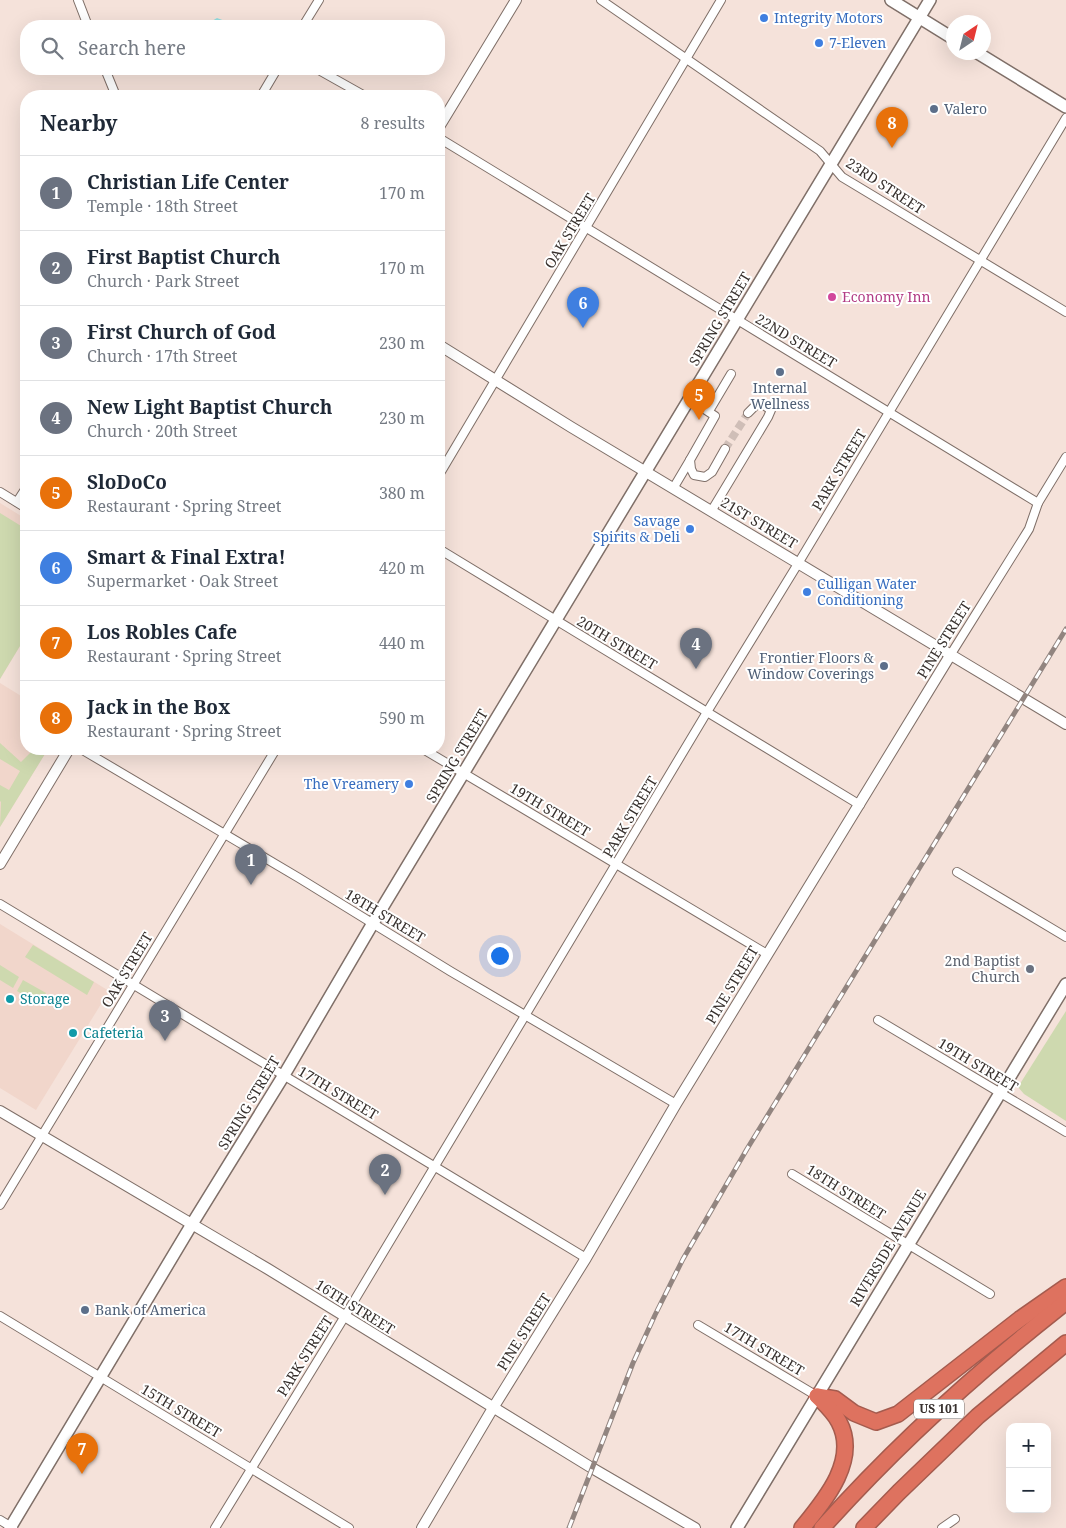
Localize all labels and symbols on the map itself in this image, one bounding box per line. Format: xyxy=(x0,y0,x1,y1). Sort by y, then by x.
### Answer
place label: Integrity Motors xyxy=(774,8,883,27)
marker: Integrity Motors xyxy=(758,12,770,24)
north arrow xyxy=(946,15,991,60)
place label: 7-Eleven xyxy=(829,33,886,52)
marker: 7-Eleven xyxy=(813,37,825,49)
place label: Valero xyxy=(944,99,987,118)
marker: Valero xyxy=(928,103,940,115)
pin: 8 xyxy=(876,107,908,148)
street label: 23RD STREET xyxy=(842,153,928,218)
street label: OAK STREET xyxy=(540,189,600,272)
street label: SPRING STREET xyxy=(684,268,755,369)
pin: 6 xyxy=(567,287,599,328)
place label: Economy Inn xyxy=(842,287,931,306)
marker: Economy Inn xyxy=(826,291,838,303)
street label: 22ND STREET xyxy=(752,309,841,372)
marker: Internal Wellness xyxy=(774,366,786,378)
place label: Internal Wellness xyxy=(750,378,810,413)
pin: 5 xyxy=(683,379,715,420)
street label: PARK STREET xyxy=(807,425,870,514)
street label: 21ST STREET xyxy=(717,492,802,553)
place label: Savage Spirits & Deli xyxy=(593,511,681,546)
marker: Savage Spirits & Deli xyxy=(684,523,696,535)
place label: Culligan Water Conditioning xyxy=(817,574,917,609)
marker: Culligan Water Conditioning xyxy=(801,586,813,598)
street label: PINE STREET xyxy=(912,597,975,682)
street label: 20TH STREET xyxy=(574,611,661,674)
pin: 4 xyxy=(680,628,712,669)
place label: Frontier Floors & Window Coverings xyxy=(747,648,875,683)
marker: Frontier Floors & Window Coverings xyxy=(878,660,890,672)
street label: SPRING STREET xyxy=(421,705,492,806)
street label: PARK STREET xyxy=(598,772,661,861)
place label: The Vreamery xyxy=(304,774,399,793)
marker: The Vreamery xyxy=(403,778,415,790)
street label: 19TH STREET xyxy=(507,778,594,841)
pin: 1 xyxy=(235,844,267,885)
street label: 18TH STREET xyxy=(342,884,429,947)
street label: OAK STREET xyxy=(97,928,157,1011)
street label: PINE STREET xyxy=(701,942,763,1027)
your location xyxy=(487,943,513,969)
place label: 2nd Baptist Church xyxy=(945,951,1020,986)
marker: 2nd Baptist Church xyxy=(1024,963,1036,975)
place label: Storage xyxy=(20,989,70,1008)
marker: Storage xyxy=(4,993,16,1005)
pin: 3 xyxy=(149,1000,181,1041)
place label: Cafeteria xyxy=(83,1023,144,1042)
marker: Cafeteria xyxy=(67,1027,79,1039)
street label: 19TH STREET xyxy=(935,1033,1022,1096)
street label: SPRING STREET xyxy=(213,1052,284,1153)
street label: 17TH STREET xyxy=(295,1061,382,1124)
pin: 2 xyxy=(369,1154,401,1195)
street label: 18TH STREET xyxy=(803,1160,890,1224)
street label: RIVERSIDE AVENUE xyxy=(845,1185,930,1310)
street label: 16TH STREET xyxy=(312,1275,399,1339)
street label: PINE STREET xyxy=(492,1289,555,1374)
place label: Bank of America xyxy=(95,1300,206,1319)
marker: Bank of America xyxy=(79,1304,91,1316)
street label: PARK STREET xyxy=(272,1312,337,1400)
street label: 17TH STREET xyxy=(721,1317,808,1380)
street label: 15TH STREET xyxy=(138,1379,225,1442)
road number: US 101 xyxy=(914,1400,964,1418)
pin: 7 xyxy=(66,1433,98,1474)

